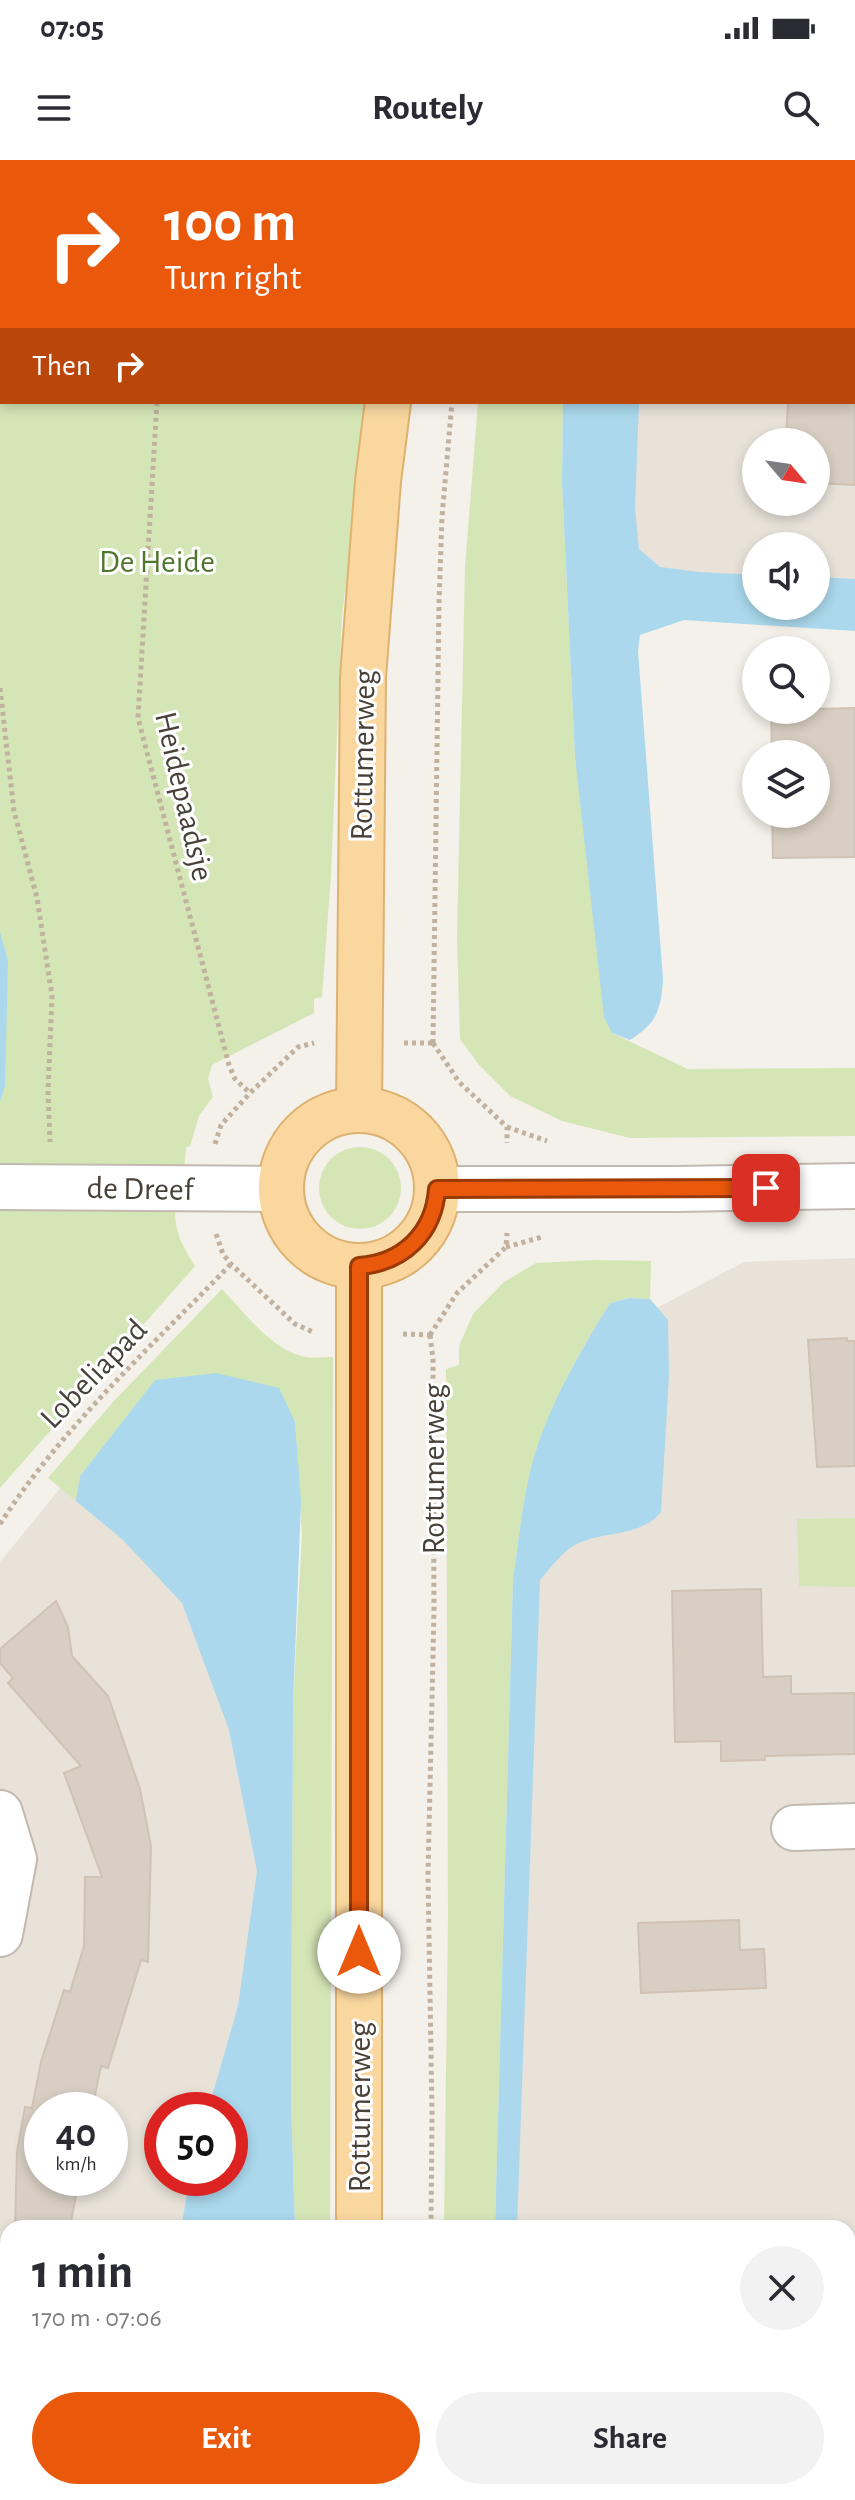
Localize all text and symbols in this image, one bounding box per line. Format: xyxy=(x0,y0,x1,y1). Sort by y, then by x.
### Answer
text: 07:05 xyxy=(40,13,104,43)
icon: menu xyxy=(32,86,76,130)
icon: search xyxy=(779,86,823,130)
text: Routely xyxy=(372,90,483,126)
icon: right xyxy=(32,192,136,296)
text: 100 m xyxy=(164,195,296,251)
text: Turn right xyxy=(164,260,301,296)
icon: right xyxy=(107,344,151,388)
text: Then xyxy=(32,351,91,381)
north arrow xyxy=(742,428,830,516)
map controls xyxy=(742,428,830,828)
button: sound xyxy=(742,532,830,620)
park label: De Heide xyxy=(99,546,215,578)
button: search xyxy=(742,636,830,724)
street label: Rottumerweg xyxy=(346,669,380,841)
street label: Heidepaadsje xyxy=(149,709,219,884)
button: layers xyxy=(742,740,830,828)
pin xyxy=(732,1154,800,1222)
icon: arrive xyxy=(744,1166,788,1210)
street label: de Dreef xyxy=(86,1172,196,1206)
street label: Lobeliapad xyxy=(34,1313,153,1434)
street label: Rottumerweg xyxy=(418,1383,450,1554)
position arrow xyxy=(317,1910,401,1994)
street label: Rottumerweg xyxy=(344,2021,376,2192)
speed limit sign: 50 xyxy=(144,2092,248,2196)
text: 40 xyxy=(56,2114,96,2154)
text: km/h xyxy=(55,2154,97,2174)
button: close xyxy=(740,2246,824,2330)
text: 1 min xyxy=(32,2249,133,2297)
text: 170 m · 07:06 xyxy=(32,2305,162,2331)
button: Exit xyxy=(32,2392,420,2484)
button: Share xyxy=(436,2392,824,2484)

